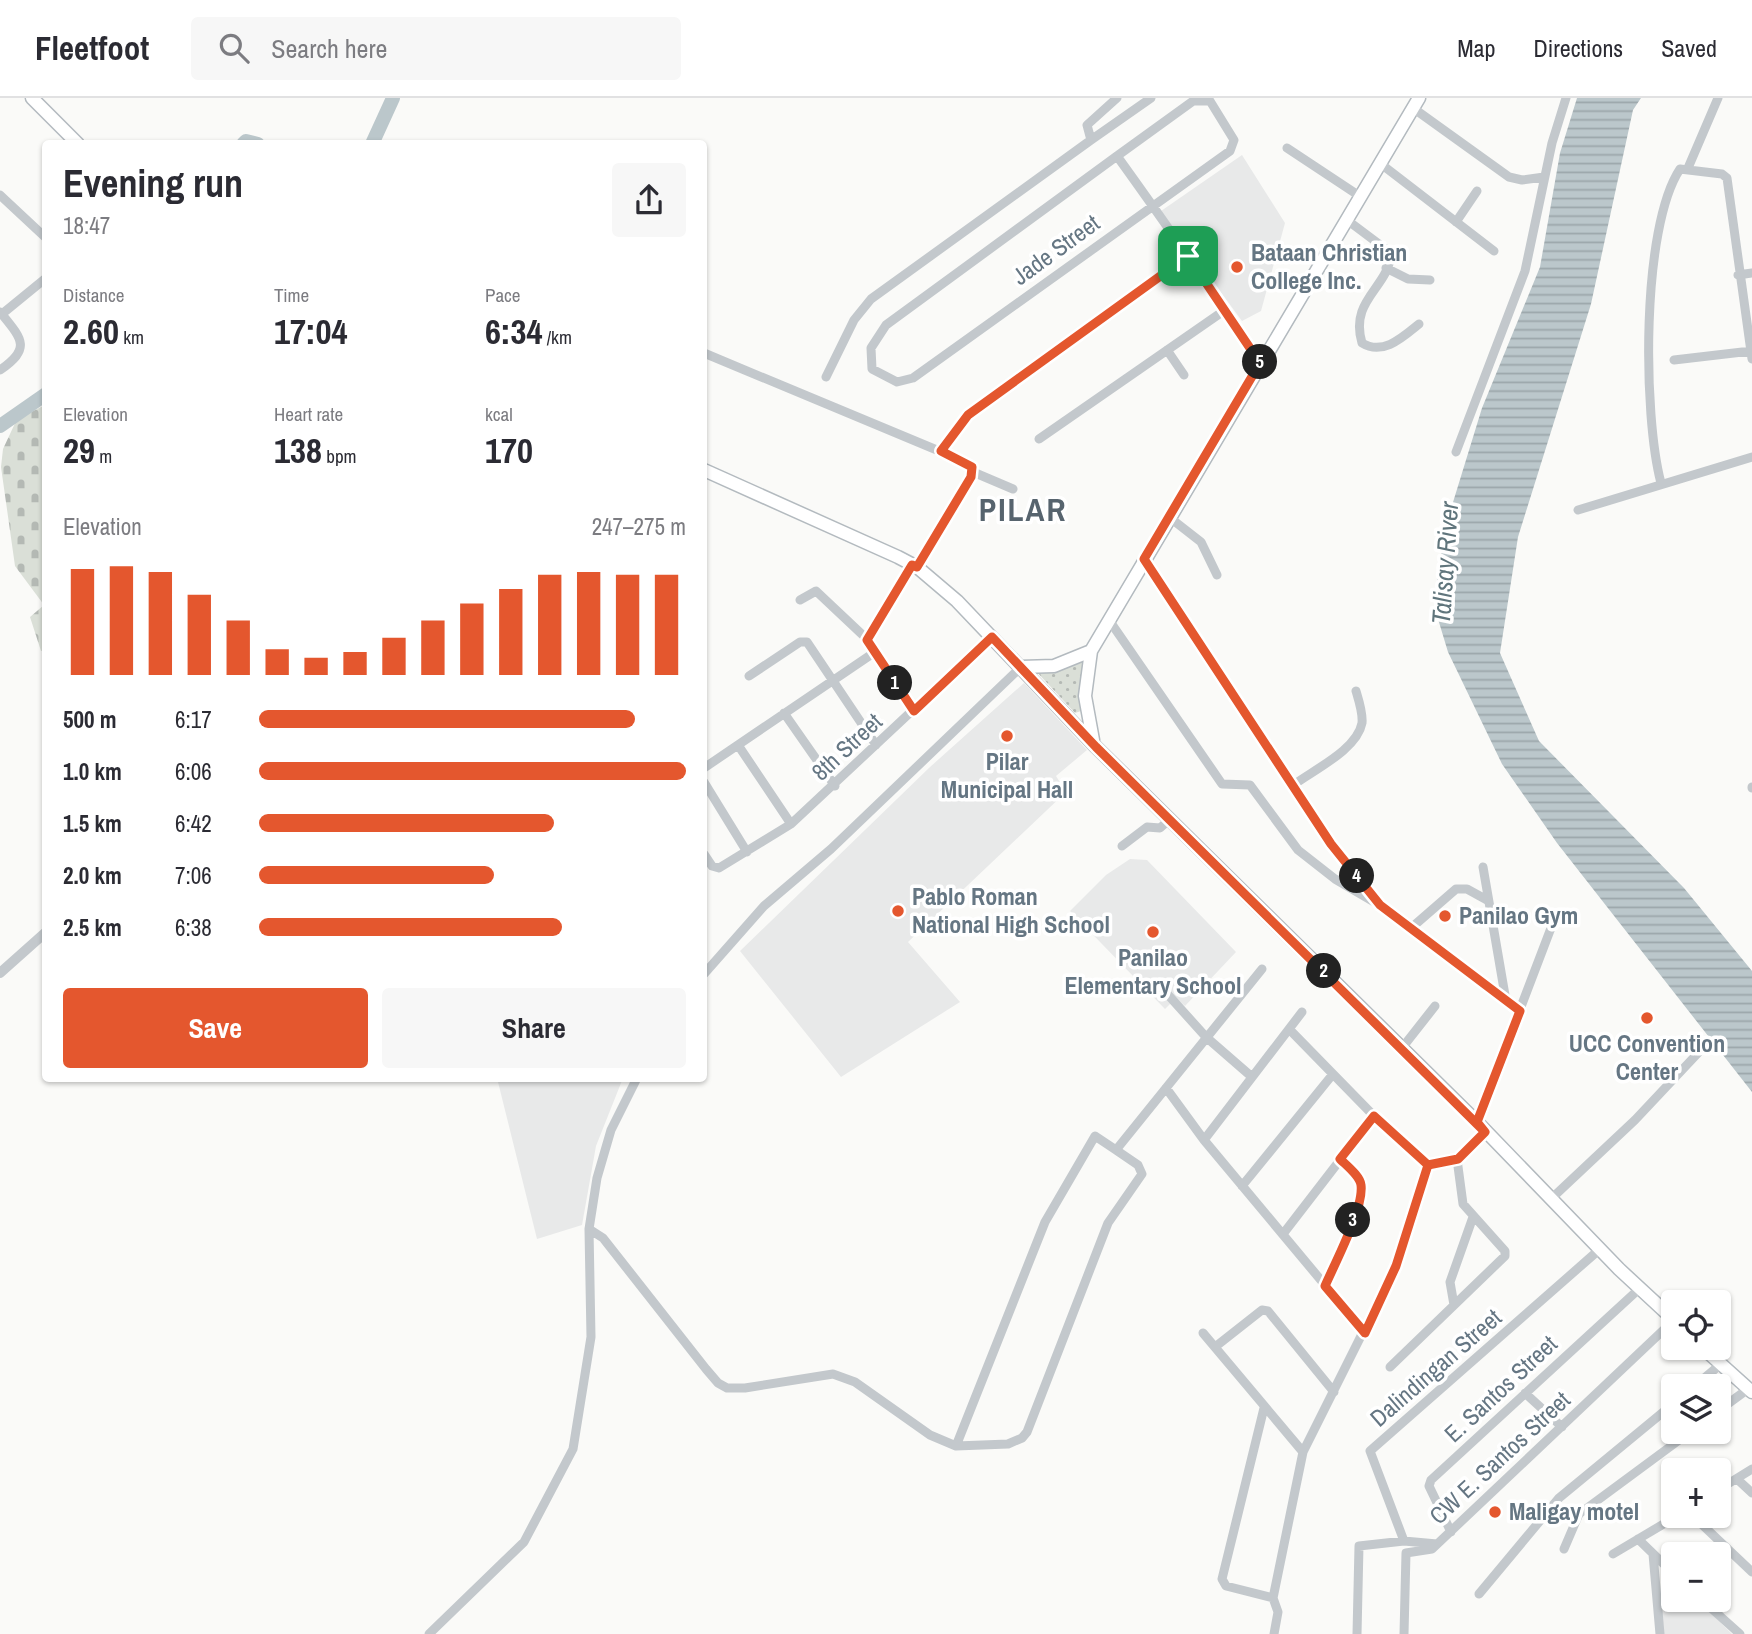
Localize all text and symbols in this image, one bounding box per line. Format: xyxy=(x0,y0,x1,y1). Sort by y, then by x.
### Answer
search box xyxy=(191,17,681,80)
text: Fleetfoot xyxy=(35,26,149,70)
icon: search xyxy=(215,29,253,67)
text: Search here xyxy=(271,31,387,66)
text: Map xyxy=(1457,32,1495,64)
text: Directions xyxy=(1533,32,1623,64)
text: Saved xyxy=(1661,32,1717,64)
text: Evening run xyxy=(63,158,243,209)
button: share xyxy=(612,163,686,237)
street label: Jade Street xyxy=(1005,206,1106,292)
text: 18:47 xyxy=(63,210,110,241)
pin xyxy=(1158,226,1218,286)
place label: Bataan Christian College Inc. xyxy=(1251,236,1407,296)
icon: arrive xyxy=(1169,237,1207,275)
marker: Bataan Christian College Inc. xyxy=(1229,259,1245,275)
text: Distance xyxy=(63,282,124,308)
text: Time xyxy=(274,282,309,308)
text: Pace xyxy=(485,282,521,308)
text: 2.60 xyxy=(63,308,119,355)
text: 17:04 xyxy=(274,308,347,355)
text: 6:34 xyxy=(485,308,542,355)
text: km xyxy=(119,324,144,350)
text: /km xyxy=(542,324,572,350)
pin: 5 xyxy=(1242,344,1278,380)
text: 5 xyxy=(1255,348,1264,374)
text: Elevation xyxy=(63,401,128,427)
text: Heart rate xyxy=(274,401,343,427)
text: kcal xyxy=(485,401,513,427)
text: 29 xyxy=(63,427,95,474)
text: 138 xyxy=(274,427,322,474)
text: 170 xyxy=(485,427,533,474)
text: m xyxy=(95,443,112,469)
text: bpm xyxy=(322,443,357,469)
district label: PILAR xyxy=(979,488,1067,531)
water label: Talisay River xyxy=(1423,500,1466,625)
text: Elevation xyxy=(63,511,142,542)
text: 247–275 m xyxy=(592,511,686,542)
pin: 1 xyxy=(878,666,912,700)
text: 1 xyxy=(890,669,899,695)
text: 500 m xyxy=(63,704,116,735)
text: 6:17 xyxy=(175,704,212,735)
street label: 8th Street xyxy=(804,705,889,787)
marker: Pilar Municipal Hall xyxy=(999,728,1015,744)
place label: Pilar Municipal Hall xyxy=(941,745,1073,805)
text: 1.0 km xyxy=(63,756,122,787)
text: 6:06 xyxy=(175,756,212,787)
text: 1.5 km xyxy=(63,808,122,839)
text: 6:42 xyxy=(175,808,212,839)
pin: 4 xyxy=(1340,858,1374,894)
text: 2.0 km xyxy=(63,860,122,891)
text: 7:06 xyxy=(175,860,212,891)
text: 4 xyxy=(1352,862,1361,888)
place label: Pablo Roman National High School xyxy=(912,880,1110,940)
place label: Panilao Gym xyxy=(1459,899,1578,931)
marker: Pablo Roman National High School xyxy=(890,903,906,919)
marker: Panilao Gym xyxy=(1437,908,1453,924)
text: 2.5 km xyxy=(63,912,122,943)
text: 6:38 xyxy=(175,912,212,943)
marker: Panilao Elementary School xyxy=(1145,924,1161,940)
place label: Panilao Elementary School xyxy=(1064,941,1242,1001)
pin: 2 xyxy=(1306,954,1342,988)
text: 2 xyxy=(1319,957,1328,983)
button: Save xyxy=(63,988,368,1068)
button: Share xyxy=(382,988,686,1068)
marker: UCC Convention Center xyxy=(1639,1010,1655,1026)
place label: UCC Convention Center xyxy=(1569,1027,1725,1087)
pin: 3 xyxy=(1336,1202,1370,1238)
text: 3 xyxy=(1348,1206,1357,1232)
map controls xyxy=(1661,1290,1731,1612)
button: locate xyxy=(1661,1290,1731,1360)
street label: Dalindingan Street xyxy=(1363,1301,1508,1433)
street label: E. Santos Street xyxy=(1437,1327,1564,1449)
button: layers xyxy=(1661,1374,1731,1444)
street label: CW E. Santos Street xyxy=(1422,1383,1577,1531)
button: + xyxy=(1661,1458,1731,1528)
place label: Maligay motel xyxy=(1509,1495,1639,1527)
marker: Maligay motel xyxy=(1487,1504,1503,1520)
button: − xyxy=(1661,1542,1731,1612)

